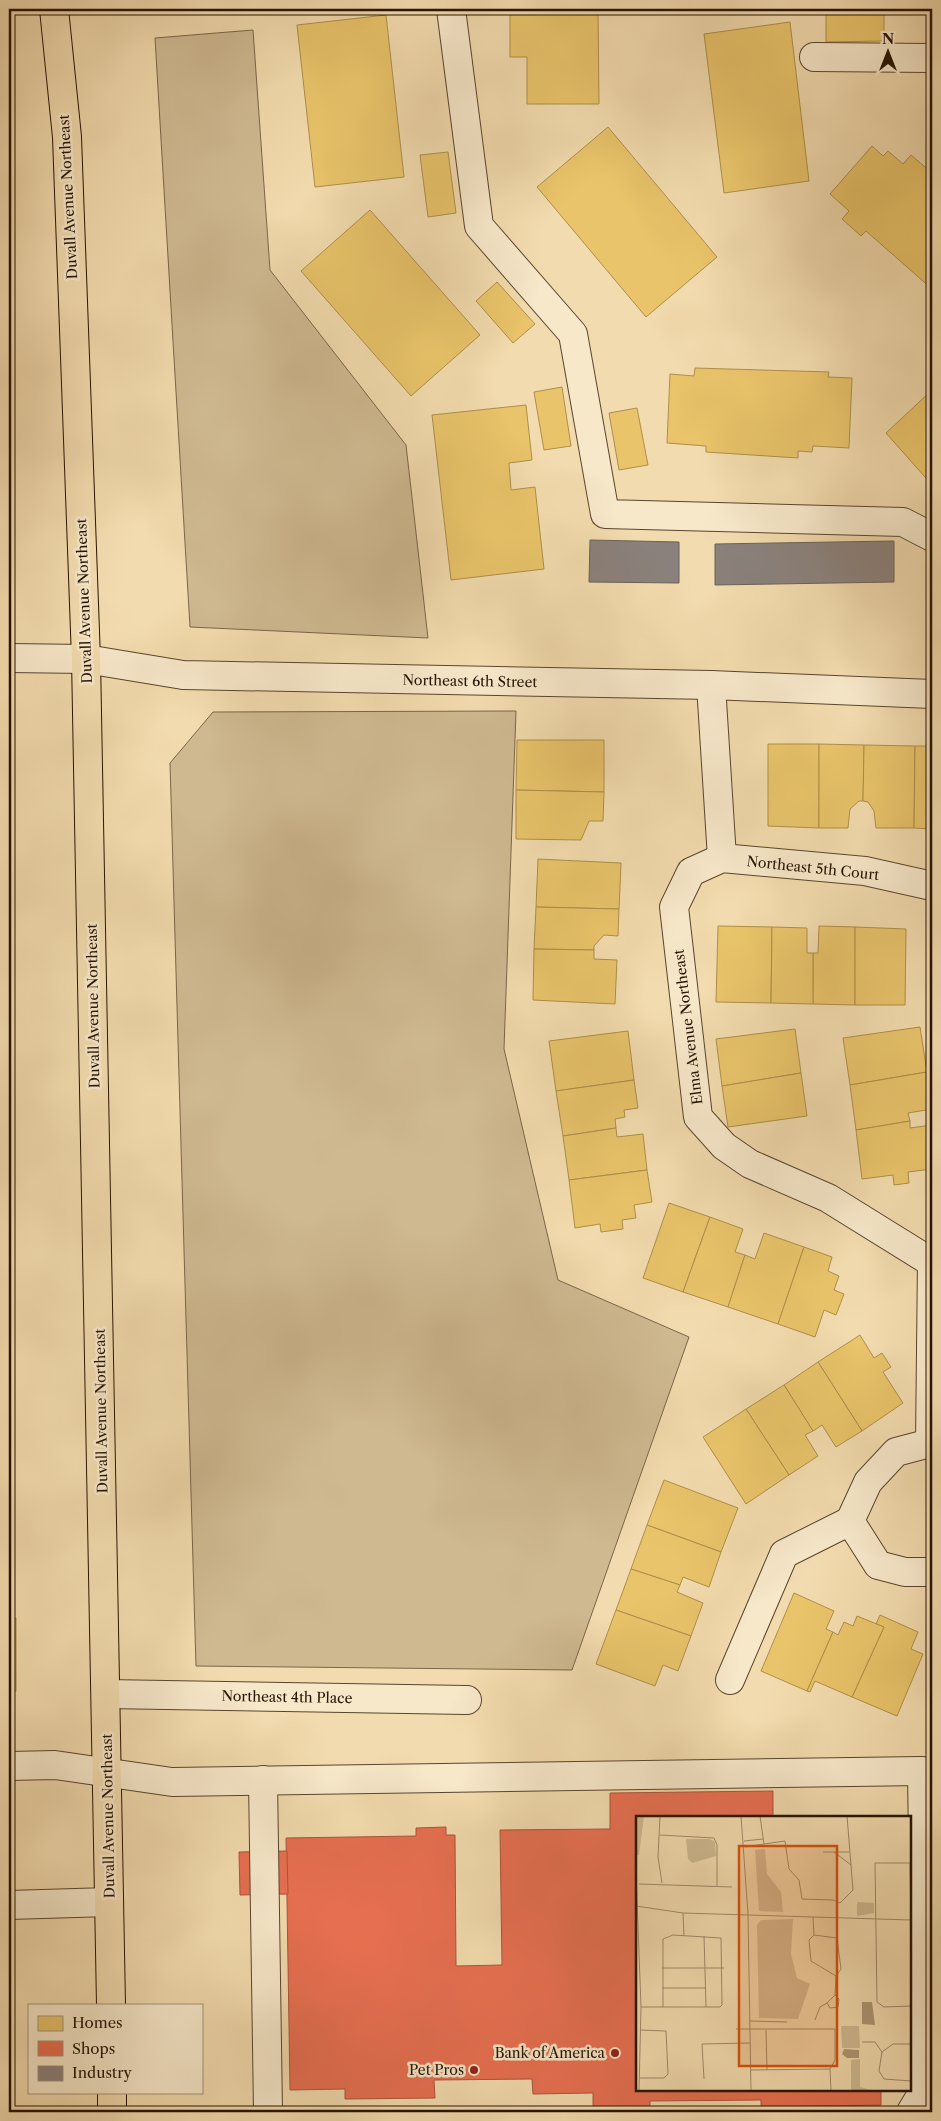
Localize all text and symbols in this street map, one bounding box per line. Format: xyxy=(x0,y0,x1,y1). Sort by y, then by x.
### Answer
north arrow xyxy=(864,28,914,78)
text: N xyxy=(882,30,894,48)
street label: Duvall Avenue Northeast xyxy=(55,114,81,280)
street label: Duvall Avenue Northeast xyxy=(72,518,96,684)
street label: Northeast 6th Street xyxy=(403,671,538,691)
street label: Northeast 5th Court xyxy=(746,852,880,884)
street label: Duvall Avenue Northeast xyxy=(83,923,103,1089)
street label: Elma Avenue Northeast xyxy=(670,948,706,1106)
street label: Duvall Avenue Northeast xyxy=(91,1328,111,1494)
street label: Northeast 4th Place xyxy=(221,1687,353,1707)
street label: Duvall Avenue Northeast xyxy=(98,1733,118,1899)
inset map xyxy=(636,1816,911,2091)
legend xyxy=(28,2004,202,2094)
text: Homes xyxy=(72,2013,123,2032)
text: Shops xyxy=(72,2039,115,2058)
place label: Bank of America xyxy=(495,2044,606,2062)
marker: Bank of America xyxy=(609,2047,621,2059)
place label: Pet Pros xyxy=(409,2061,464,2079)
text: Industry xyxy=(72,2063,132,2082)
marker: Pet Pros xyxy=(468,2064,480,2076)

